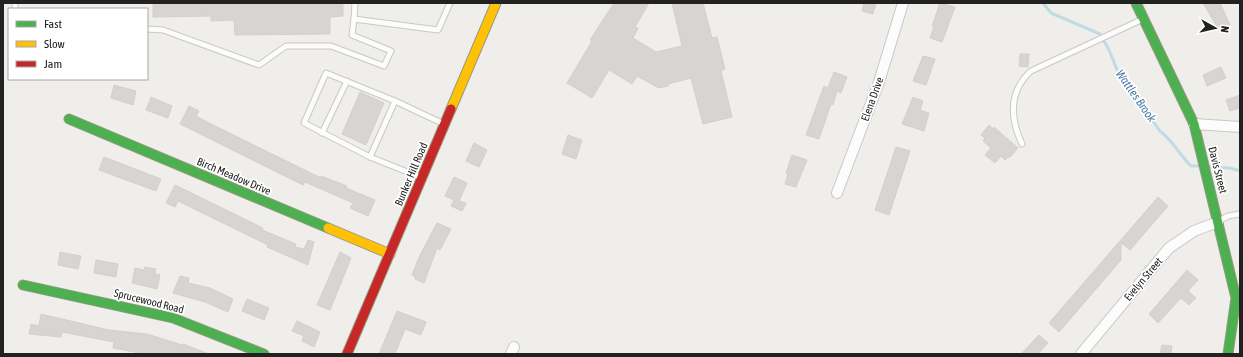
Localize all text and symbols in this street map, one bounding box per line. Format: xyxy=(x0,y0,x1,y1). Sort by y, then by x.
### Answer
legend xyxy=(8,8,148,80)
north arrow xyxy=(1195,8,1235,48)
text: Fast xyxy=(44,17,62,31)
text: N xyxy=(1219,25,1231,33)
text: Slow xyxy=(44,37,65,51)
text: Jam xyxy=(44,57,62,71)
water label: Wattles Brook xyxy=(1113,67,1160,125)
street label: Elena Drive xyxy=(859,75,885,123)
street label: Bunker Hill Road xyxy=(392,141,430,207)
street label: Davis Street xyxy=(1206,145,1230,195)
street label: Birch Meadow Drive xyxy=(195,155,273,197)
street label: Evelyn Street xyxy=(1122,255,1164,303)
street label: Sprucewood Road xyxy=(113,286,185,316)

